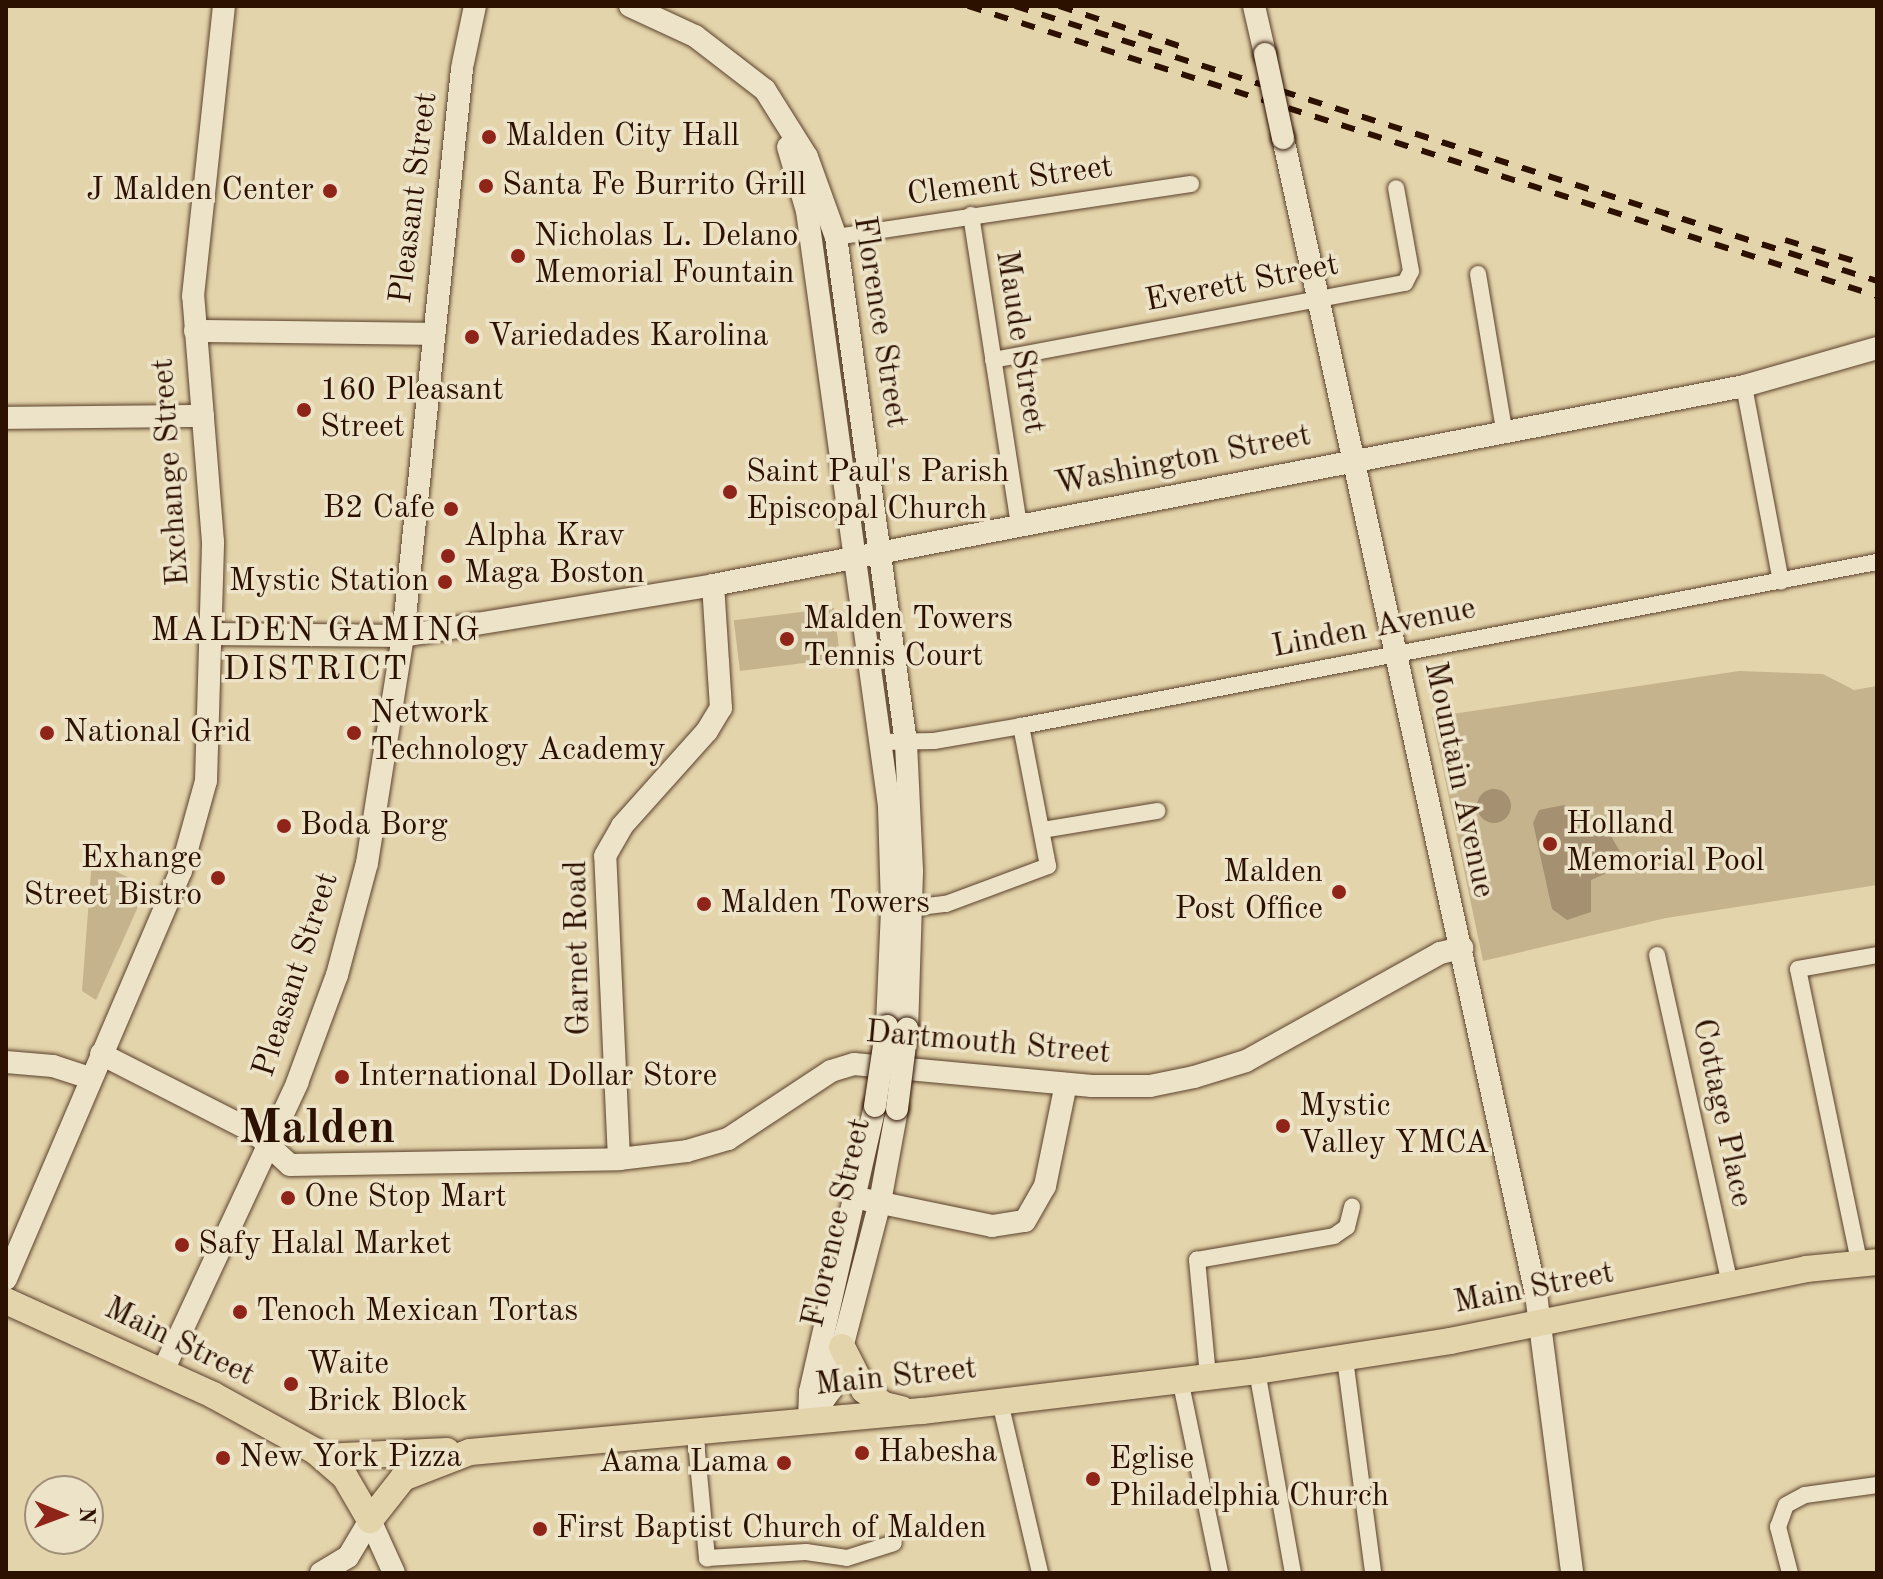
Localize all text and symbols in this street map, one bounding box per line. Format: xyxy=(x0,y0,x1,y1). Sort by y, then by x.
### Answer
street label: Pleasant Street xyxy=(383,90,447,306)
place label: Malden City Hall xyxy=(505,118,739,156)
marker: Malden City Hall xyxy=(480,128,498,146)
street label: Clement Street xyxy=(905,149,1115,215)
place label: Santa Fe Burrito Grill xyxy=(502,167,806,205)
place label: J Malden Center xyxy=(86,172,314,210)
marker: Santa Fe Burrito Grill xyxy=(477,177,495,195)
marker: J Malden Center xyxy=(321,182,339,200)
street label: Florence Street xyxy=(843,213,915,431)
place label: Nicholas L. Delano Memorial Fountain xyxy=(534,219,798,294)
street label: Everett Street xyxy=(1142,246,1342,322)
marker: Nicholas L. Delano Memorial Fountain xyxy=(509,247,527,265)
street label: Maude Street xyxy=(986,248,1052,436)
place label: Variedades Karolina xyxy=(488,318,769,356)
marker: Variedades Karolina xyxy=(463,328,481,346)
street label: Exchange Street xyxy=(145,357,199,587)
place label: 160 Pleasant Street xyxy=(320,373,504,448)
marker: 160 Pleasant Street xyxy=(295,401,313,419)
street label: Washington Street xyxy=(1052,417,1314,505)
place label: Saint Paul's Parish Episcopal Church xyxy=(746,455,1009,530)
marker: Saint Paul's Parish Episcopal Church xyxy=(721,483,739,501)
place label: B2 Cafe xyxy=(323,490,435,528)
marker: B2 Cafe xyxy=(442,500,460,518)
place label: Alpha Krav Maga Boston xyxy=(464,519,645,594)
marker: Alpha Krav Maga Boston xyxy=(439,547,457,565)
place label: Mystic Station xyxy=(229,563,429,601)
marker: Mystic Station xyxy=(436,573,454,591)
street label: Linden Avenue xyxy=(1269,590,1479,668)
place label: Malden Towers Tennis Court xyxy=(803,602,1013,677)
district label: MALDEN GAMING DISTRICT xyxy=(151,611,481,690)
marker: Malden Towers Tennis Court xyxy=(778,630,796,648)
street label: Mountain Avenue xyxy=(1414,658,1502,902)
place label: Network Technology Academy xyxy=(370,696,666,771)
place label: National Grid xyxy=(63,714,251,752)
marker: National Grid xyxy=(38,724,56,742)
marker: Network Technology Academy xyxy=(345,724,363,742)
place label: Boda Borg xyxy=(300,807,448,845)
place label: Holland Memorial Pool xyxy=(1566,807,1764,882)
marker: Boda Borg xyxy=(275,817,293,835)
marker: Holland Memorial Pool xyxy=(1541,835,1559,853)
place label: Exhange Street Bistro xyxy=(23,841,202,916)
place label: Malden Post Office xyxy=(1174,855,1323,930)
street label: Garnet Road xyxy=(558,860,600,1036)
street label: Pleasant Street xyxy=(246,868,348,1082)
marker: Exhange Street Bistro xyxy=(209,869,227,887)
marker: Malden Post Office xyxy=(1330,883,1348,901)
place label: Malden Towers xyxy=(720,885,930,923)
marker: Malden Towers xyxy=(695,895,713,913)
street label: Dartmouth Street xyxy=(864,1014,1112,1074)
street label: Cottage Place xyxy=(1682,1015,1760,1211)
place label: International Dollar Store xyxy=(358,1058,717,1096)
marker: International Dollar Store xyxy=(333,1068,351,1086)
place label: Mystic Valley YMCA xyxy=(1299,1089,1489,1164)
district label: Malden xyxy=(238,1101,396,1159)
street label: Florence Street xyxy=(795,1115,881,1331)
marker: Mystic Valley YMCA xyxy=(1274,1117,1292,1135)
place label: One Stop Mart xyxy=(304,1179,507,1217)
marker: One Stop Mart xyxy=(279,1189,297,1207)
place label: Safy Halal Market xyxy=(198,1226,452,1264)
marker: Safy Halal Market xyxy=(173,1236,191,1254)
street label: Main Street xyxy=(1451,1255,1617,1323)
street label: Main Street xyxy=(98,1290,260,1396)
place label: Tenoch Mexican Tortas xyxy=(256,1293,578,1331)
marker: Tenoch Mexican Tortas xyxy=(231,1303,249,1321)
place label: Waite Brick Block xyxy=(307,1347,468,1422)
street label: Main Street xyxy=(813,1350,979,1406)
marker: Waite Brick Block xyxy=(282,1375,300,1393)
place label: Habesha xyxy=(878,1434,997,1472)
place label: New York Pizza xyxy=(239,1439,462,1477)
place label: Eglise Philadelphia Church xyxy=(1109,1442,1389,1517)
place label: Aama Lama xyxy=(599,1444,768,1482)
marker: Habesha xyxy=(853,1444,871,1462)
marker: New York Pizza xyxy=(214,1449,232,1467)
marker: Aama Lama xyxy=(775,1454,793,1472)
marker: Eglise Philadelphia Church xyxy=(1084,1470,1102,1488)
north arrow xyxy=(24,1475,104,1555)
text: N xyxy=(75,1507,97,1524)
place label: First Baptist Church of Malden xyxy=(556,1510,987,1548)
marker: First Baptist Church of Malden xyxy=(531,1520,549,1538)

